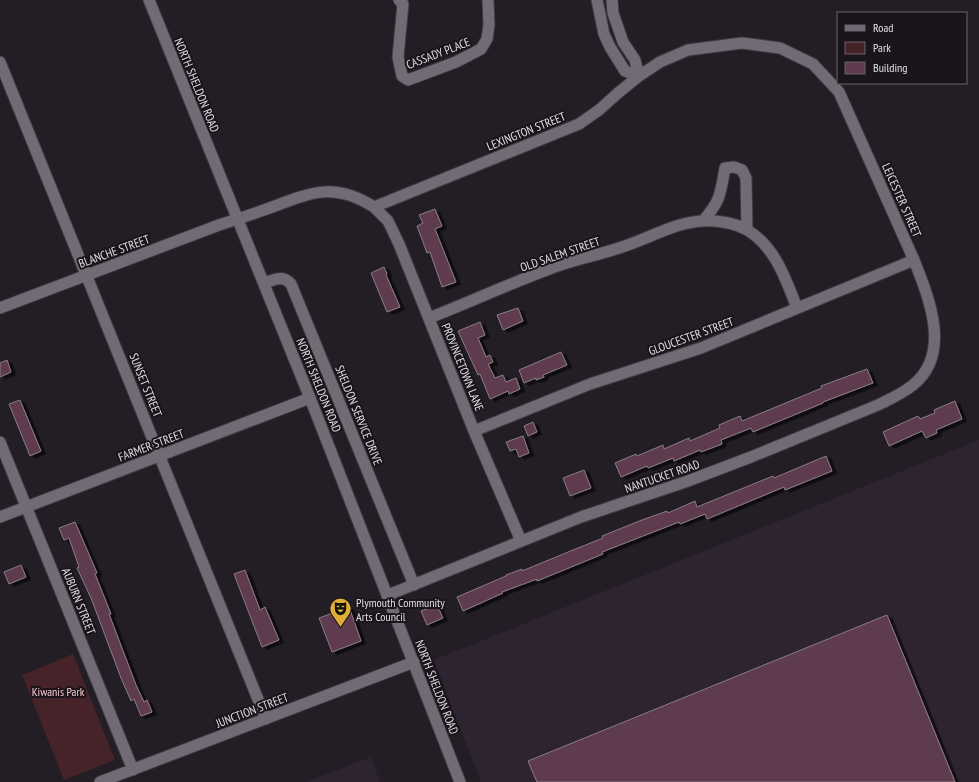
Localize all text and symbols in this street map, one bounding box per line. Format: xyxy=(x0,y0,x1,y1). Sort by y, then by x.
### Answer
legend xyxy=(837,12,967,84)
text: Road xyxy=(873,20,893,35)
street label: CASSADY PLACE xyxy=(404,34,472,72)
street label: NORTH SHELDON ROAD xyxy=(171,36,223,134)
text: Park xyxy=(873,40,891,55)
text: Building xyxy=(873,60,908,75)
street label: LEXINGTON STREET xyxy=(484,108,568,154)
street label: LEICESTER STREET xyxy=(879,161,925,240)
street label: BLANCHE STREET xyxy=(76,231,152,271)
street label: OLD SALEM STREET xyxy=(518,233,602,275)
street label: GLOUCESTER STREET xyxy=(646,313,736,358)
street label: PROVINCETOWN LANE xyxy=(439,321,487,413)
street label: NORTH SHELDON ROAD xyxy=(293,336,345,434)
street label: SUNSET STREET xyxy=(126,351,166,420)
street label: SHELDON SERVICE DRIVE xyxy=(332,363,386,467)
street label: FARMER STREET xyxy=(116,425,187,464)
street label: NANTUCKET ROAD xyxy=(623,456,701,496)
street label: AUBURN STREET xyxy=(59,565,99,637)
place label: Plymouth Community Arts Council xyxy=(356,595,445,624)
theatre icon: Plymouth Community Arts Council xyxy=(327,596,353,629)
street label: NORTH SHELDON ROAD xyxy=(412,638,462,736)
park label: Kiwanis Park xyxy=(32,684,85,699)
street label: JUNCTION STREET xyxy=(213,689,291,731)

